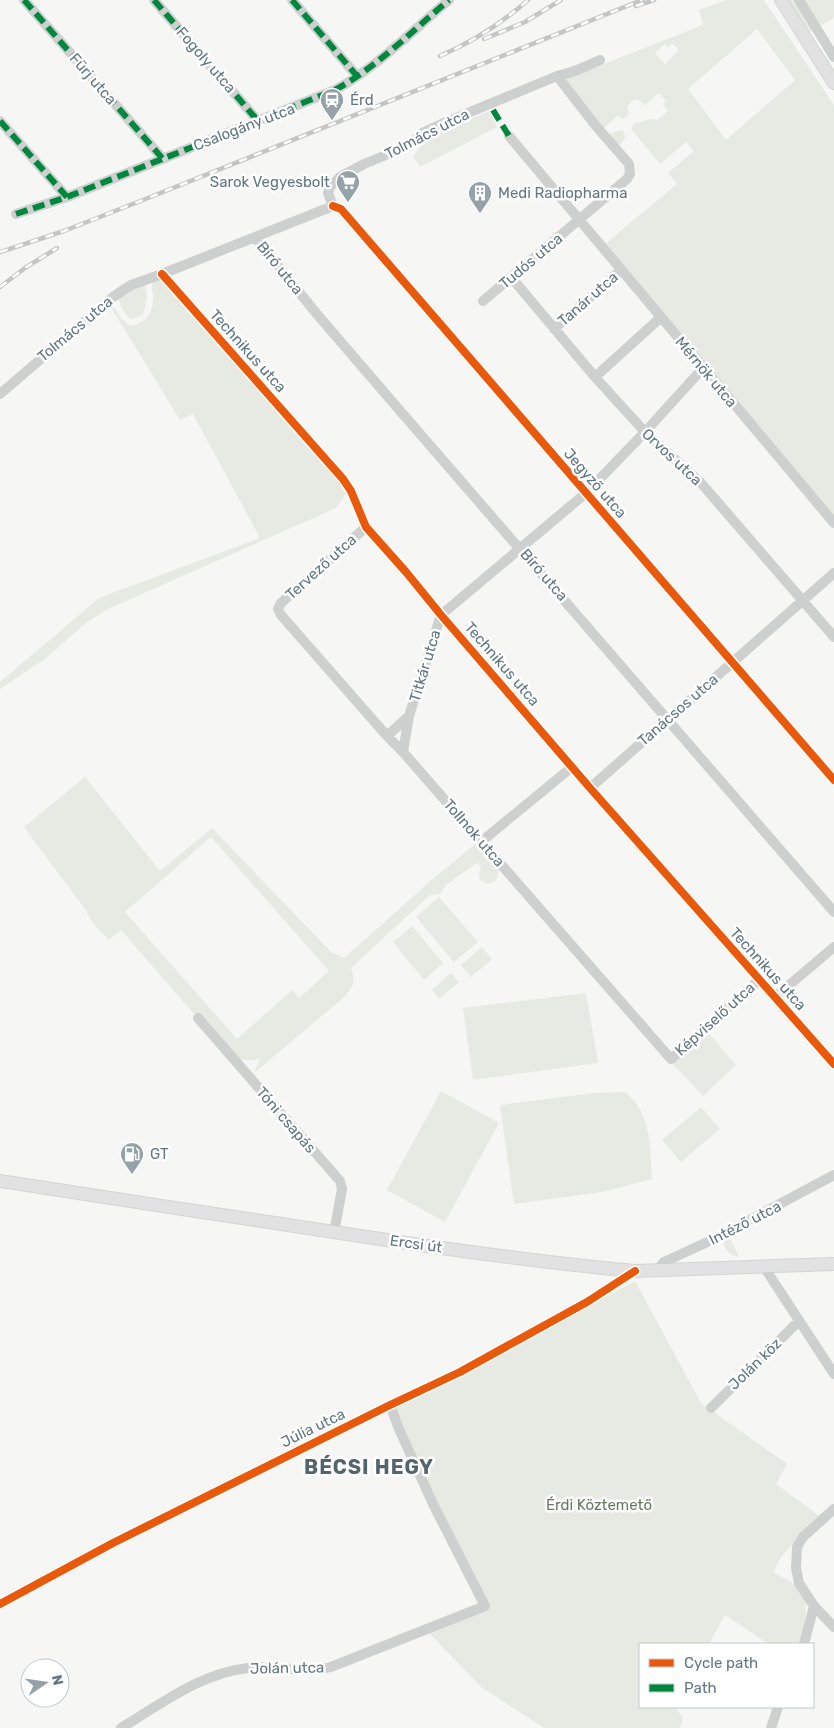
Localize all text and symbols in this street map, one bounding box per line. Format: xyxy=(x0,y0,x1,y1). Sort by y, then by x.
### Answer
street label: Fogoly utca xyxy=(172,23,240,97)
street label: Fürj utca xyxy=(66,50,120,108)
station icon: Érd xyxy=(319,87,345,121)
place label: Érd xyxy=(350,91,374,109)
street label: Csalogány utca xyxy=(191,99,297,155)
street label: Tolmács utca xyxy=(382,105,472,163)
supermarket icon: Sarok Vegyesbolt xyxy=(335,169,361,203)
place label: Sarok Vegyesbolt xyxy=(210,173,330,191)
building icon: Medi Radiopharma xyxy=(467,180,493,214)
place label: Medi Radiopharma xyxy=(498,184,627,202)
street label: Tudós utca xyxy=(496,229,566,293)
street label: Bíró utca xyxy=(253,238,307,298)
street label: Tanár utca xyxy=(554,268,622,330)
street label: Tolmács utca xyxy=(34,292,116,366)
street label: Technikus utca xyxy=(206,306,290,396)
street label: Mérnök utca xyxy=(671,333,741,411)
street label: Orvos utca xyxy=(638,425,706,489)
street label: Jegyző utca xyxy=(560,444,630,522)
street label: Tervező utca xyxy=(282,531,360,603)
street label: Bíró utca xyxy=(517,545,571,605)
street label: Technikus utca xyxy=(461,618,543,710)
street label: Titkár utca xyxy=(406,628,444,704)
street label: Tanácsos utca xyxy=(634,670,722,750)
street label: Tollnok utca xyxy=(440,796,508,870)
street label: Technikus utca xyxy=(726,924,810,1014)
street label: Képviselő utca xyxy=(671,979,759,1059)
street label: Tóni csapás xyxy=(253,1083,320,1157)
fuel station icon: GT xyxy=(119,1141,145,1175)
place label: GT xyxy=(150,1145,169,1163)
street label: Intéző utca xyxy=(706,1197,784,1249)
street label: Ercsi út xyxy=(389,1231,444,1257)
street label: Jolán köz xyxy=(725,1334,785,1394)
street label: Júlia utca xyxy=(278,1405,348,1451)
district label: BÉCSI HEGY xyxy=(304,1455,434,1479)
park label: Érdi Köztemető xyxy=(546,1496,652,1514)
legend xyxy=(639,1643,814,1708)
text: Cycle path xyxy=(684,1654,758,1672)
north arrow xyxy=(20,1658,70,1708)
street label: Jolán utca xyxy=(250,1658,324,1678)
text: N xyxy=(48,1673,67,1687)
text: Path xyxy=(684,1679,717,1697)

